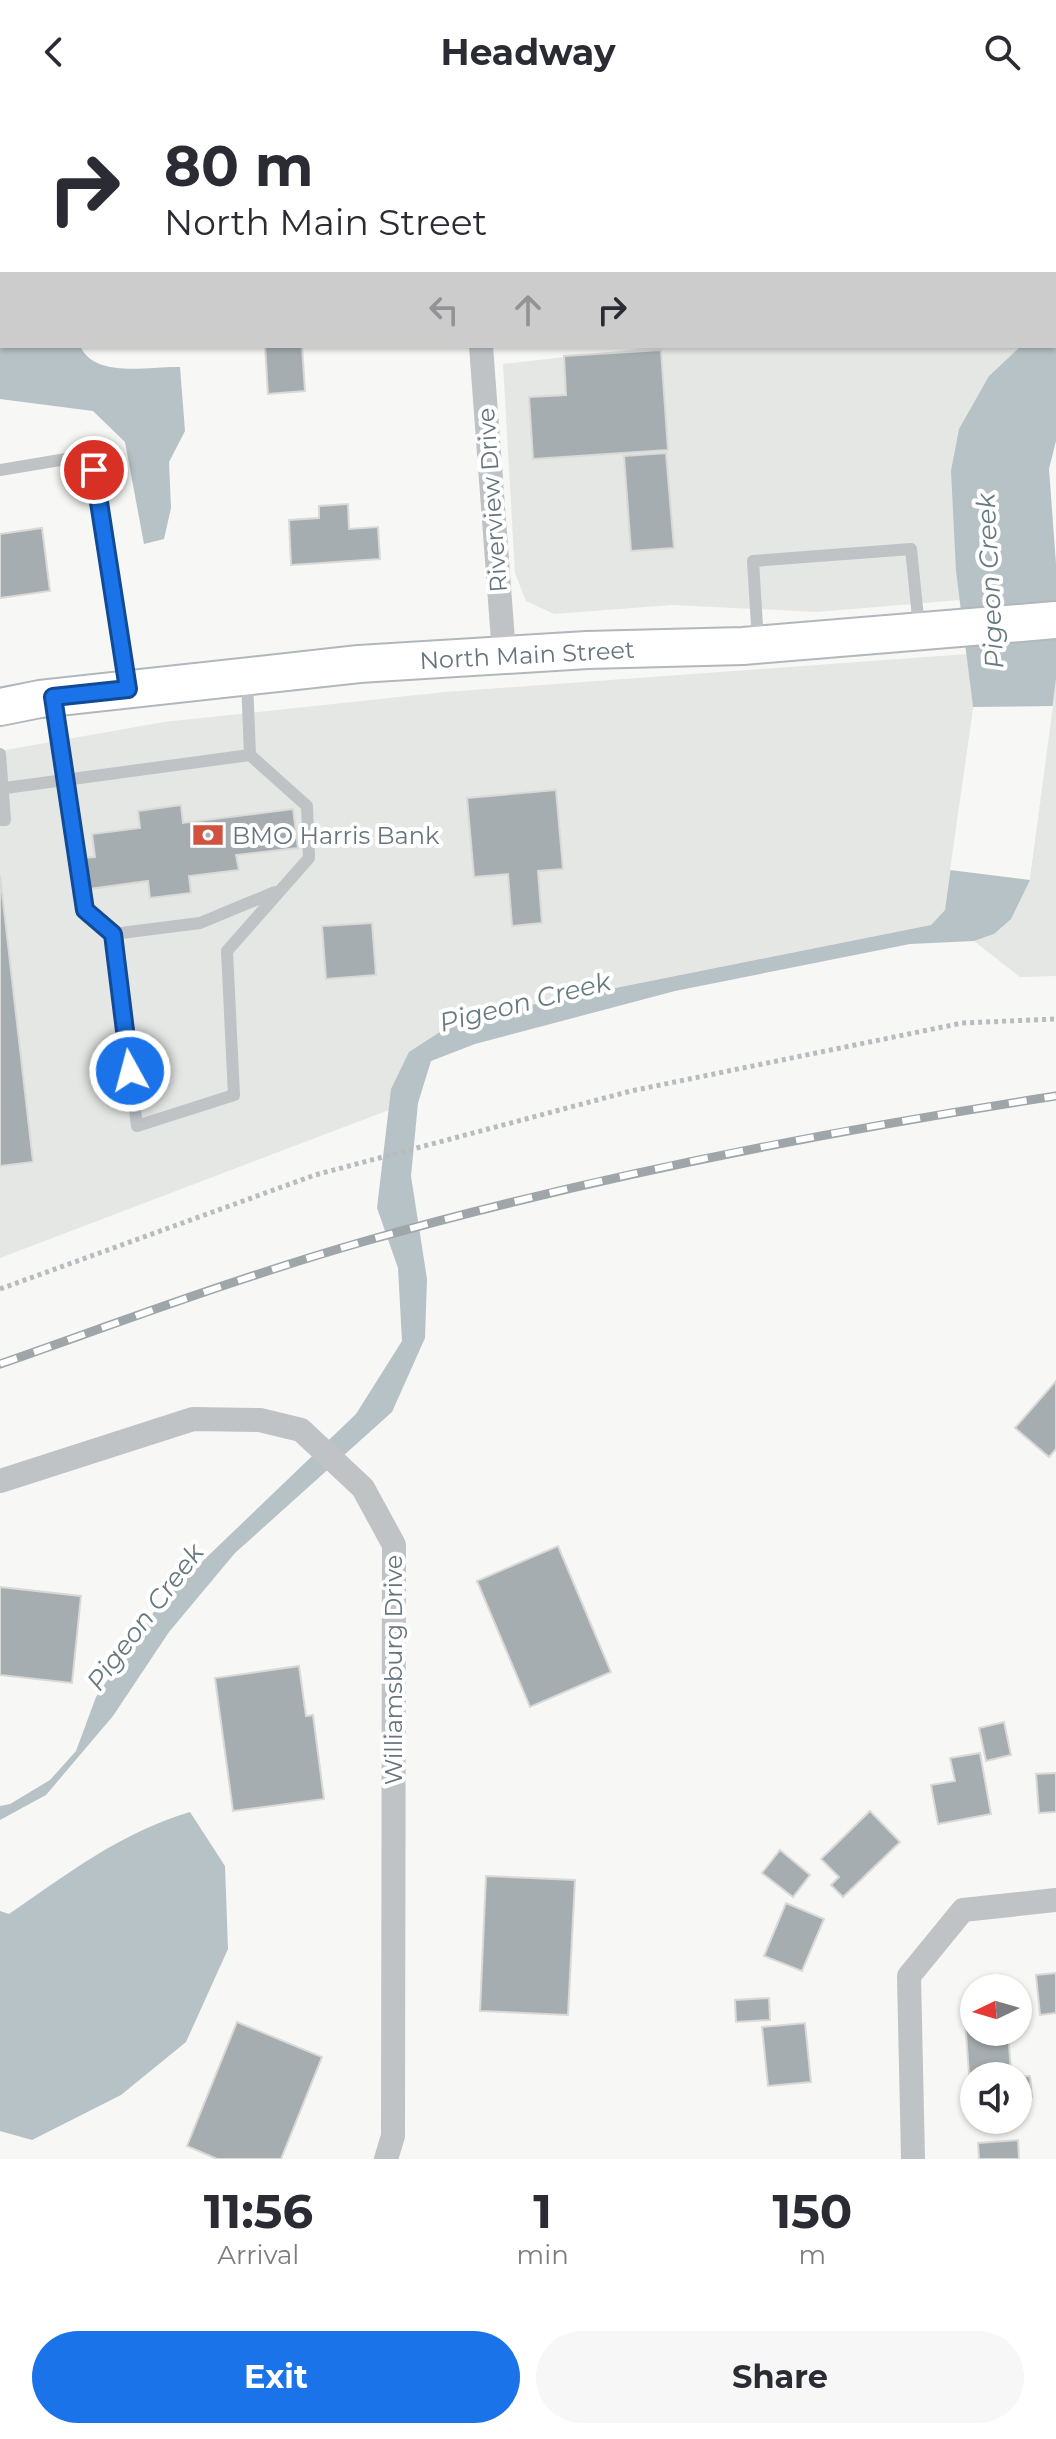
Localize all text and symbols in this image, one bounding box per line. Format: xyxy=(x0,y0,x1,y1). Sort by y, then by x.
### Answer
icon: back xyxy=(32,30,76,74)
text: Headway xyxy=(441,30,615,74)
icon: search xyxy=(980,30,1024,74)
text: 80 m xyxy=(164,132,314,200)
icon: right xyxy=(32,136,136,240)
text: North Main Street xyxy=(164,200,487,244)
icon: left xyxy=(422,288,466,332)
icon: ahead xyxy=(506,288,550,332)
icon: right xyxy=(590,288,634,332)
street label: Riverview Drive xyxy=(471,407,513,593)
pin xyxy=(60,436,128,504)
icon: arrive xyxy=(72,448,116,492)
water label: Pigeon Creek xyxy=(969,491,1011,669)
street label: North Main Street xyxy=(419,635,636,675)
bank icon: BMO Harris Bank xyxy=(191,818,225,852)
place label: BMO Harris Bank xyxy=(232,821,440,850)
water label: Pigeon Creek xyxy=(436,965,616,1039)
position arrow xyxy=(88,1029,172,1113)
water label: Pigeon Creek xyxy=(79,1536,212,1697)
street label: Williamsburg Drive xyxy=(379,1555,408,1785)
north arrow xyxy=(960,1974,1032,2046)
map controls xyxy=(960,1974,1032,2134)
button: sound xyxy=(960,2062,1032,2134)
text: 11:56 xyxy=(204,2182,313,2240)
text: 1 xyxy=(533,2182,552,2240)
text: 150 xyxy=(772,2182,852,2240)
text: Arrival xyxy=(217,2239,299,2271)
text: min xyxy=(517,2239,569,2271)
text: m xyxy=(799,2239,826,2271)
button: Exit xyxy=(32,2331,520,2423)
button: Share xyxy=(536,2331,1024,2423)

